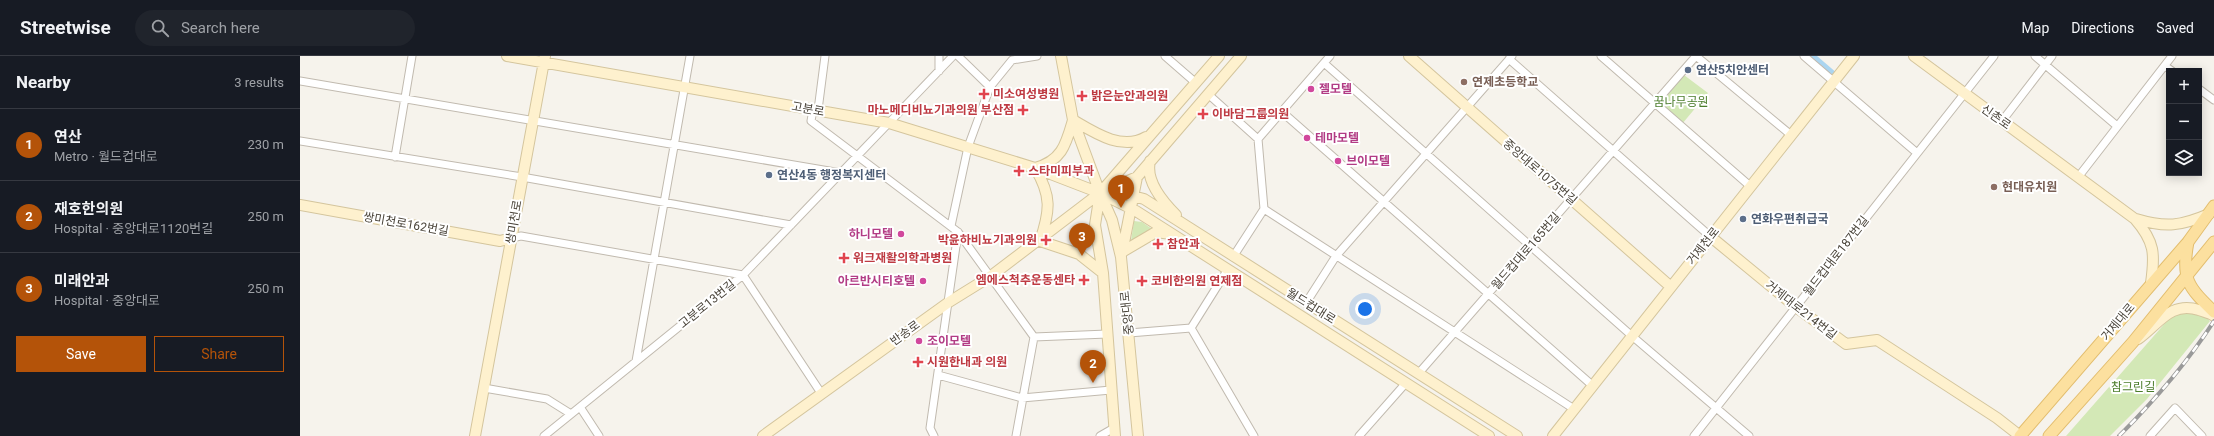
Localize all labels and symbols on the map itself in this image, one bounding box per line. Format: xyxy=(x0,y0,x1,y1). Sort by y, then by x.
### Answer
place label: 연산5치안센터 xyxy=(1696,63,1769,77)
marker: 연산5치안센터 xyxy=(1683,65,1693,75)
place label: 연제초등학교 xyxy=(1472,75,1538,89)
marker: 연제초등학교 xyxy=(1459,77,1469,87)
place label: 젤모텔 xyxy=(1319,82,1352,96)
marker: 젤모텔 xyxy=(1306,84,1316,94)
place label: 미소여성병원 xyxy=(993,87,1059,101)
marker: 미소여성병원 xyxy=(978,88,990,100)
place label: 밝은눈안과의원 xyxy=(1091,89,1168,103)
marker: 밝은눈안과의원 xyxy=(1076,90,1088,102)
park label: 꿈나무공원 xyxy=(1653,95,1709,109)
street label: 고분로 xyxy=(790,99,826,119)
street label: 신촌로 xyxy=(1978,102,2014,132)
place label: 마노메디비뇨기과의원 부산점 xyxy=(867,103,1014,117)
marker: 마노메디비뇨기과의원 부산점 xyxy=(1017,104,1029,116)
place label: 이바담그룹의원 xyxy=(1212,107,1289,121)
marker: 이바담그룹의원 xyxy=(1197,108,1209,120)
place label: 테마모텔 xyxy=(1315,131,1359,145)
marker: 테마모텔 xyxy=(1302,133,1312,143)
street label: 중앙대로1075번길 xyxy=(1500,136,1580,208)
place label: 브이모텔 xyxy=(1346,154,1390,168)
marker: 브이모텔 xyxy=(1333,156,1343,166)
place label: 스타미피부과 xyxy=(1028,164,1094,178)
marker: 스타미피부과 xyxy=(1013,165,1025,177)
place label: 연산4동 행정복지센터 xyxy=(777,168,886,182)
marker: 연산4동 행정복지센터 xyxy=(764,170,774,180)
pin: 1 xyxy=(1108,175,1134,208)
place label: 현대유치원 xyxy=(2002,180,2057,194)
marker: 현대유치원 xyxy=(1989,182,1999,192)
street label: 쌍미천로 xyxy=(503,199,525,245)
street label: 쌍미천로162번길 xyxy=(362,210,450,238)
street label: 월드컵대로165번길 xyxy=(1489,210,1563,292)
place label: 연화우편취급국 xyxy=(1751,212,1828,226)
street label: 월드컵대로187번길 xyxy=(1800,213,1872,299)
marker: 연화우편취급국 xyxy=(1738,214,1748,224)
pin: 3 xyxy=(1069,223,1095,256)
street label: 거제천로 xyxy=(1684,224,1722,268)
place label: 하니모텔 xyxy=(849,227,893,241)
marker: 하니모텔 xyxy=(896,229,906,239)
place label: 박윤하비뇨기과의원 xyxy=(938,233,1037,247)
marker: 박윤하비뇨기과의원 xyxy=(1040,234,1052,246)
place label: 참안과 xyxy=(1167,237,1200,251)
marker: 참안과 xyxy=(1152,238,1164,250)
place label: 워크재활의학과병원 xyxy=(853,251,952,265)
marker: 워크재활의학과병원 xyxy=(838,252,850,264)
place label: 엠에스척추운동센타 xyxy=(976,273,1075,287)
place label: 아르반시티호텔 xyxy=(838,274,915,288)
marker: 엠에스척추운동센타 xyxy=(1078,274,1090,286)
place label: 코비한의원 연제점 xyxy=(1151,274,1242,288)
marker: 코비한의원 연제점 xyxy=(1136,275,1148,287)
marker: 아르반시티호텔 xyxy=(918,276,928,286)
street label: 고분로13번길 xyxy=(676,277,738,331)
street label: 거제대로214번길 xyxy=(1763,278,1839,342)
street label: 월드컵대로 xyxy=(1284,285,1338,327)
street label: 중앙대로 xyxy=(1118,290,1136,336)
your location xyxy=(1355,299,1375,319)
street label: 거제대로 xyxy=(2098,301,2138,343)
street label: 반송로 xyxy=(887,318,923,348)
place label: 조이모텔 xyxy=(927,334,971,348)
marker: 조이모텔 xyxy=(914,336,924,346)
pin: 2 xyxy=(1080,350,1106,383)
place label: 시원한내과 의원 xyxy=(927,355,1007,369)
marker: 시원한내과 의원 xyxy=(912,356,924,368)
park label: 참그린길 xyxy=(2111,380,2155,394)

